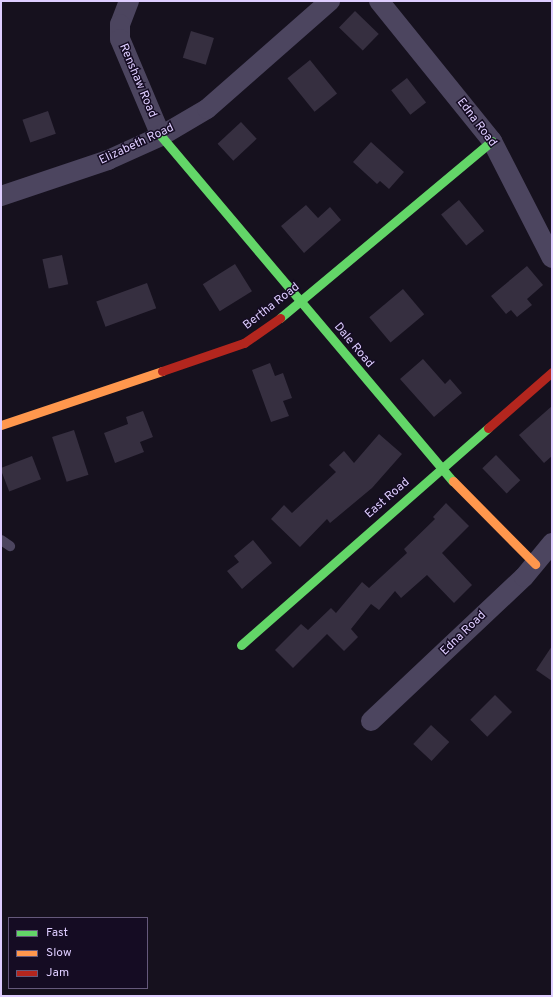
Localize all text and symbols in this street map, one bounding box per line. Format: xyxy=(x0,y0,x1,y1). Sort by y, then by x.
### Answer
street label: Renshaw Road xyxy=(115,42,159,120)
street label: Edna Road xyxy=(453,96,499,150)
street label: Elizabeth Road xyxy=(97,121,177,169)
street label: Bertha Road xyxy=(241,281,303,333)
street label: Dale Road xyxy=(330,321,376,371)
street label: East Road xyxy=(363,476,413,522)
street label: Edna Road xyxy=(438,609,490,659)
legend xyxy=(8,917,148,989)
text: Fast xyxy=(46,925,68,941)
text: Slow xyxy=(46,945,72,961)
text: Jam xyxy=(46,965,69,981)

